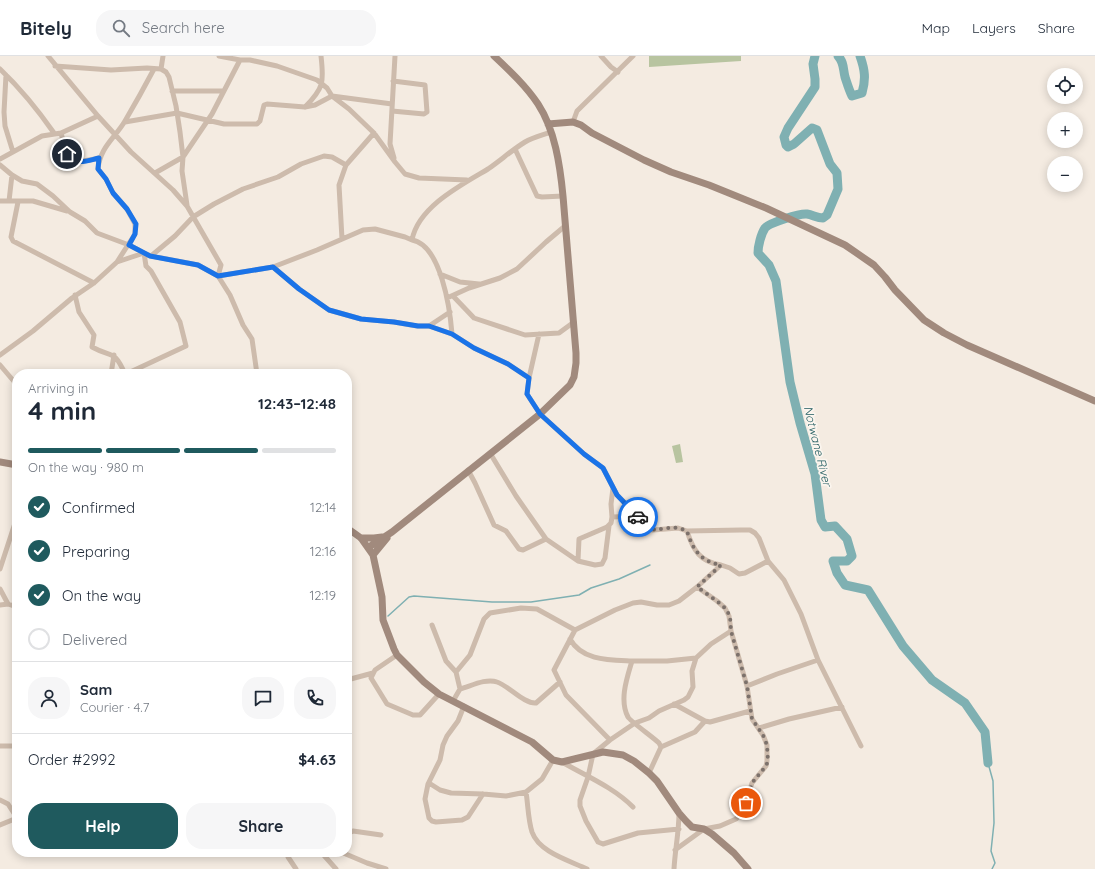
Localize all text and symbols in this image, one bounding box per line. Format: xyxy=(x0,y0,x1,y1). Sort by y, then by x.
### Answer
search box xyxy=(96,10,376,46)
text: Bitely xyxy=(20,16,72,40)
icon: search xyxy=(110,17,132,39)
text: Search here xyxy=(142,18,225,37)
text: Map xyxy=(921,19,950,37)
text: Layers xyxy=(972,19,1016,37)
text: Share xyxy=(1038,19,1075,37)
map controls xyxy=(1047,68,1083,192)
button: locate xyxy=(1047,68,1083,104)
button: + xyxy=(1047,112,1083,148)
pin xyxy=(50,137,84,171)
icon: home xyxy=(56,143,78,165)
button: − xyxy=(1047,156,1083,192)
text: Arriving in xyxy=(28,380,88,396)
text: 4 min xyxy=(28,394,96,427)
text: 12:43–12:48 xyxy=(258,394,336,413)
water label: Notwane River xyxy=(801,404,836,489)
text: On the way · 980 m xyxy=(28,459,144,475)
icon: check xyxy=(28,496,50,518)
courier xyxy=(618,497,658,537)
text: Confirmed xyxy=(62,498,135,517)
text: 12:14 xyxy=(310,499,336,515)
icon: car xyxy=(627,506,649,528)
icon: check xyxy=(28,540,50,562)
text: Preparing xyxy=(62,542,130,561)
text: 12:16 xyxy=(310,543,336,559)
icon: check xyxy=(28,584,50,606)
text: On the way xyxy=(62,586,141,605)
text: 12:19 xyxy=(309,587,336,603)
text: Delivered xyxy=(62,630,127,649)
button: person xyxy=(28,677,70,719)
button: chat xyxy=(242,677,284,719)
button: phone xyxy=(294,677,336,719)
text: Sam xyxy=(80,680,112,699)
text: Courier · 4.7 xyxy=(80,699,149,715)
text: Order #2992 xyxy=(28,750,116,769)
text: $4.63 xyxy=(298,750,336,769)
pin xyxy=(729,786,763,820)
icon: bag xyxy=(735,792,757,814)
button: Help xyxy=(28,803,178,849)
button: Share xyxy=(186,803,336,849)

